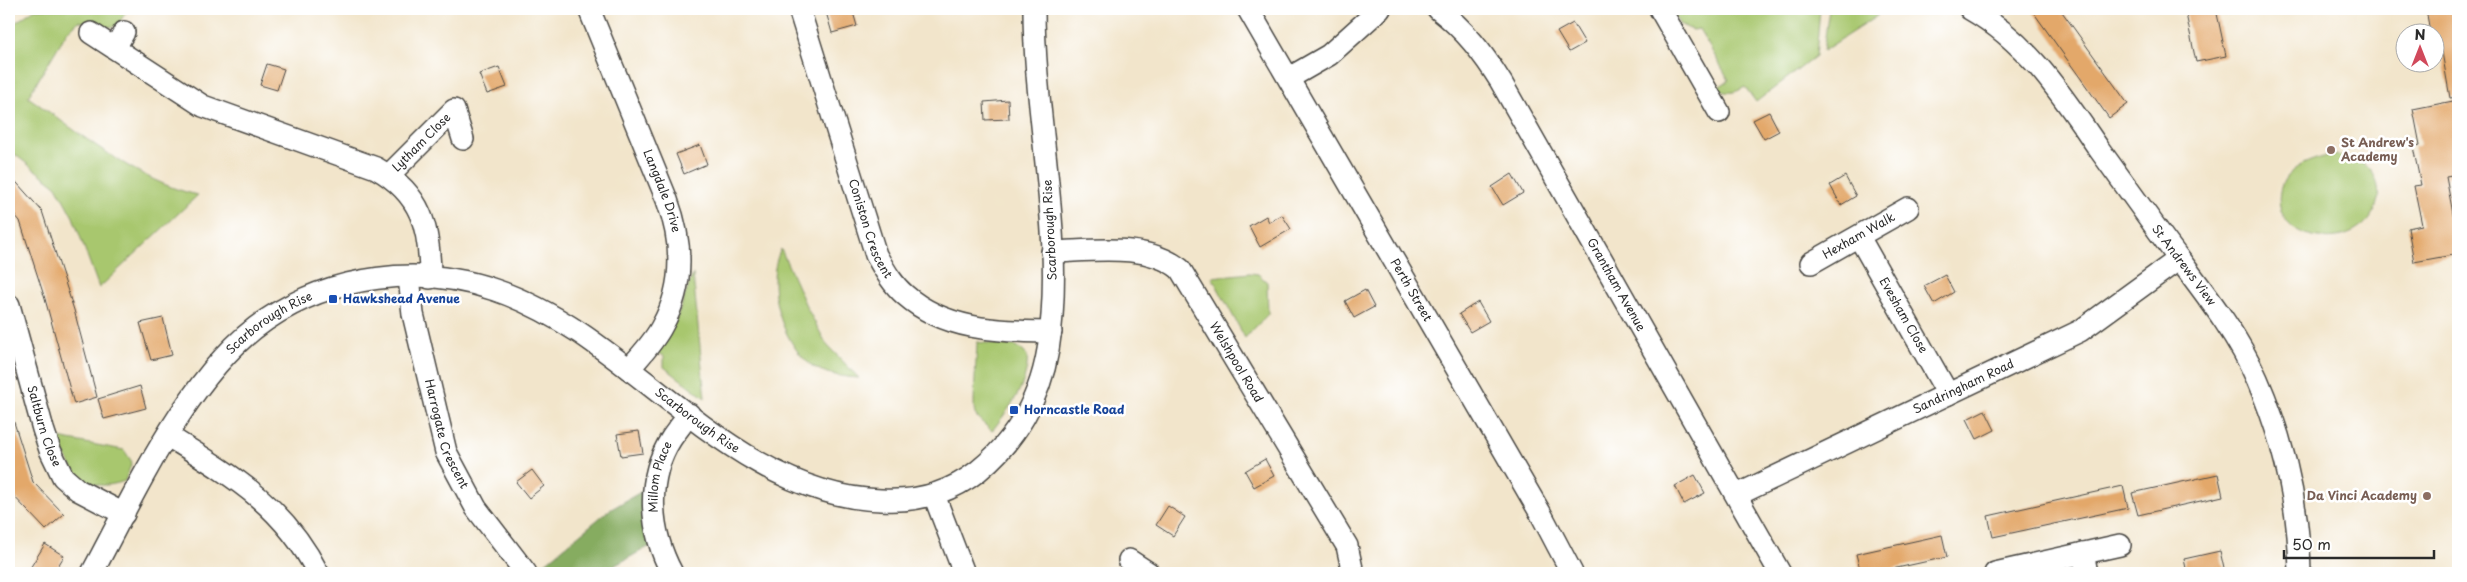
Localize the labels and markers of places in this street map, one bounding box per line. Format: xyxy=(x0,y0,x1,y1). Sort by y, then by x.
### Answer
place label: St Andrew's Academy xyxy=(2340,133,2414,165)
marker: St Andrew's Academy xyxy=(2325,144,2337,156)
place label: Hawkshead Avenue xyxy=(343,289,460,307)
marker: Hawkshead Avenue xyxy=(327,293,339,305)
place label: Horncastle Road xyxy=(1024,400,1124,418)
marker: Horncastle Road xyxy=(1008,404,1020,416)
place label: Da Vinci Academy xyxy=(2307,486,2417,504)
marker: Da Vinci Academy xyxy=(2421,490,2433,502)

